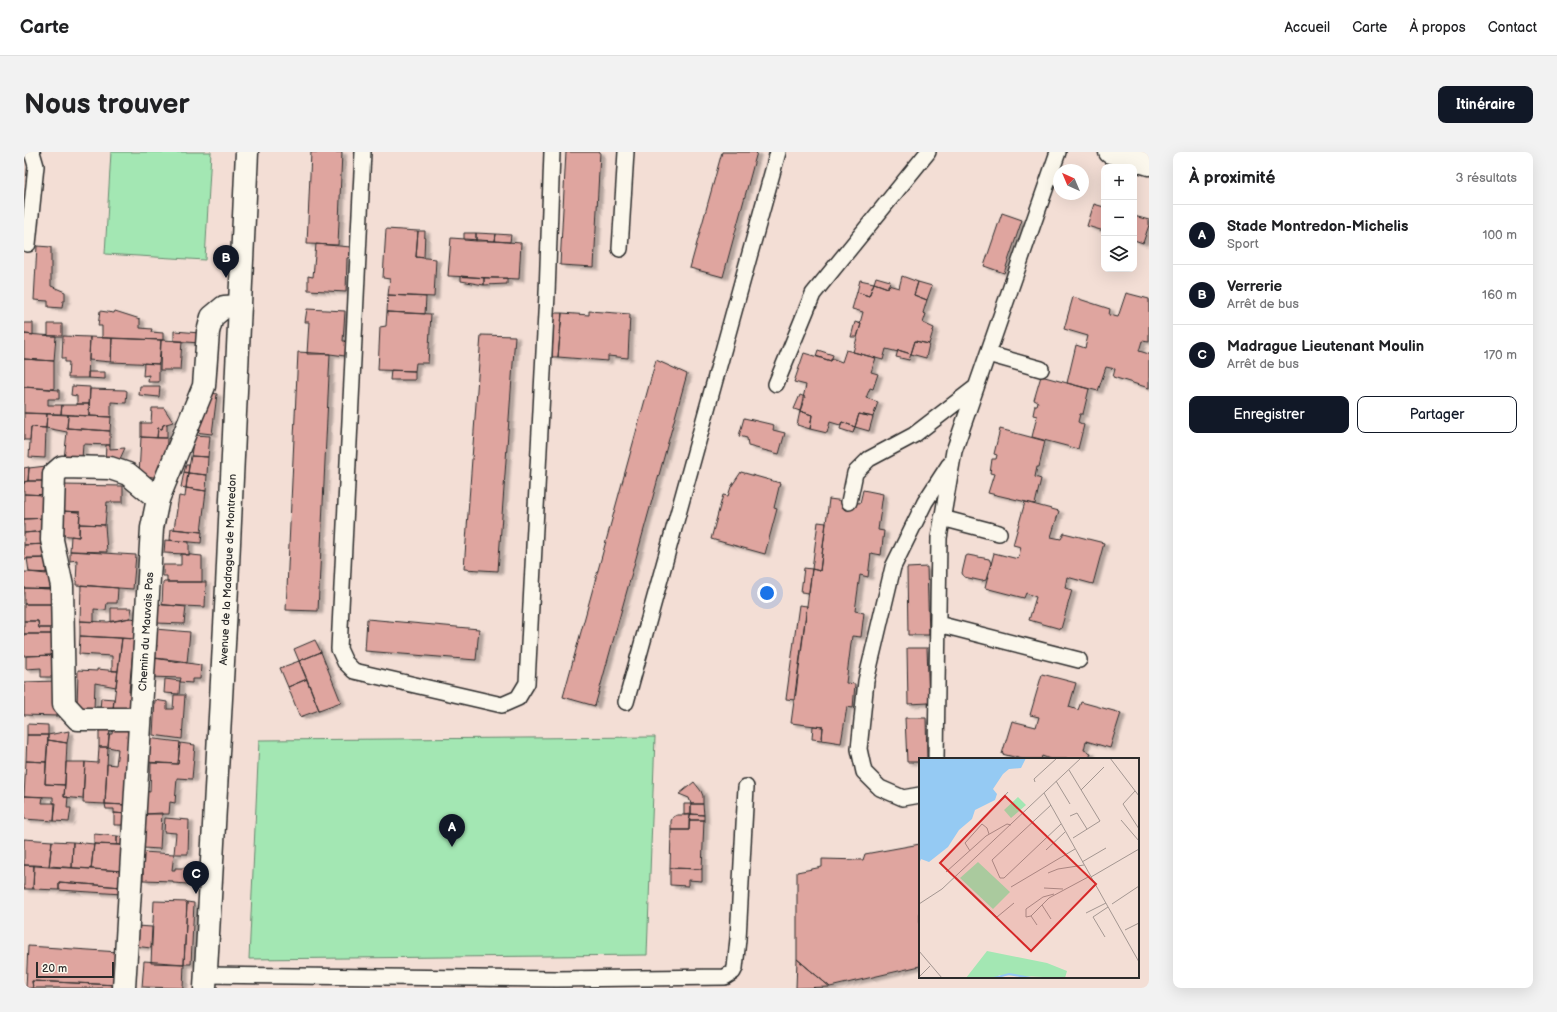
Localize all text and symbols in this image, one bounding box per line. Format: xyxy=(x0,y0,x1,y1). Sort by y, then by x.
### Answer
text: Carte xyxy=(20,16,69,39)
text: Accueil xyxy=(1284,19,1330,36)
text: Carte xyxy=(1352,19,1387,36)
text: À propos xyxy=(1409,19,1466,36)
text: Contact xyxy=(1488,19,1537,36)
button: Itinéraire xyxy=(1438,86,1533,123)
text: Nous trouver xyxy=(24,88,190,121)
north arrow xyxy=(1053,164,1089,200)
map controls xyxy=(1101,164,1137,272)
button: + xyxy=(1101,164,1137,200)
text: À proximité xyxy=(1189,168,1275,188)
text: 3 résultats xyxy=(1455,170,1517,186)
button: − xyxy=(1101,200,1137,236)
text: Stade Montredon-Michelis xyxy=(1227,217,1408,236)
text: A xyxy=(1198,227,1206,243)
text: 100 m xyxy=(1482,227,1517,243)
button: layers xyxy=(1101,236,1137,272)
text: Sport xyxy=(1227,236,1259,252)
pin: B xyxy=(213,245,239,278)
text: Verrerie xyxy=(1227,277,1282,296)
text: B xyxy=(1197,287,1207,303)
text: 160 m xyxy=(1482,287,1517,303)
text: Arrêt de bus xyxy=(1227,296,1299,312)
text: Madrague Lieutenant Moulin xyxy=(1227,337,1424,356)
text: C xyxy=(1197,347,1207,363)
text: 170 m xyxy=(1484,347,1517,363)
text: Arrêt de bus xyxy=(1227,356,1299,372)
button: Enregistrer xyxy=(1189,396,1349,433)
button: Partager xyxy=(1357,396,1517,433)
street label: Avenue de la Madrague de Montredon xyxy=(217,474,239,666)
street label: Chemin du Mauvais Pas xyxy=(136,571,156,692)
your location xyxy=(757,583,777,603)
inset map xyxy=(919,758,1139,978)
pin: A xyxy=(439,814,465,847)
pin: C xyxy=(183,861,209,894)
scale bar xyxy=(36,960,114,979)
text: 20 m xyxy=(42,962,67,975)

